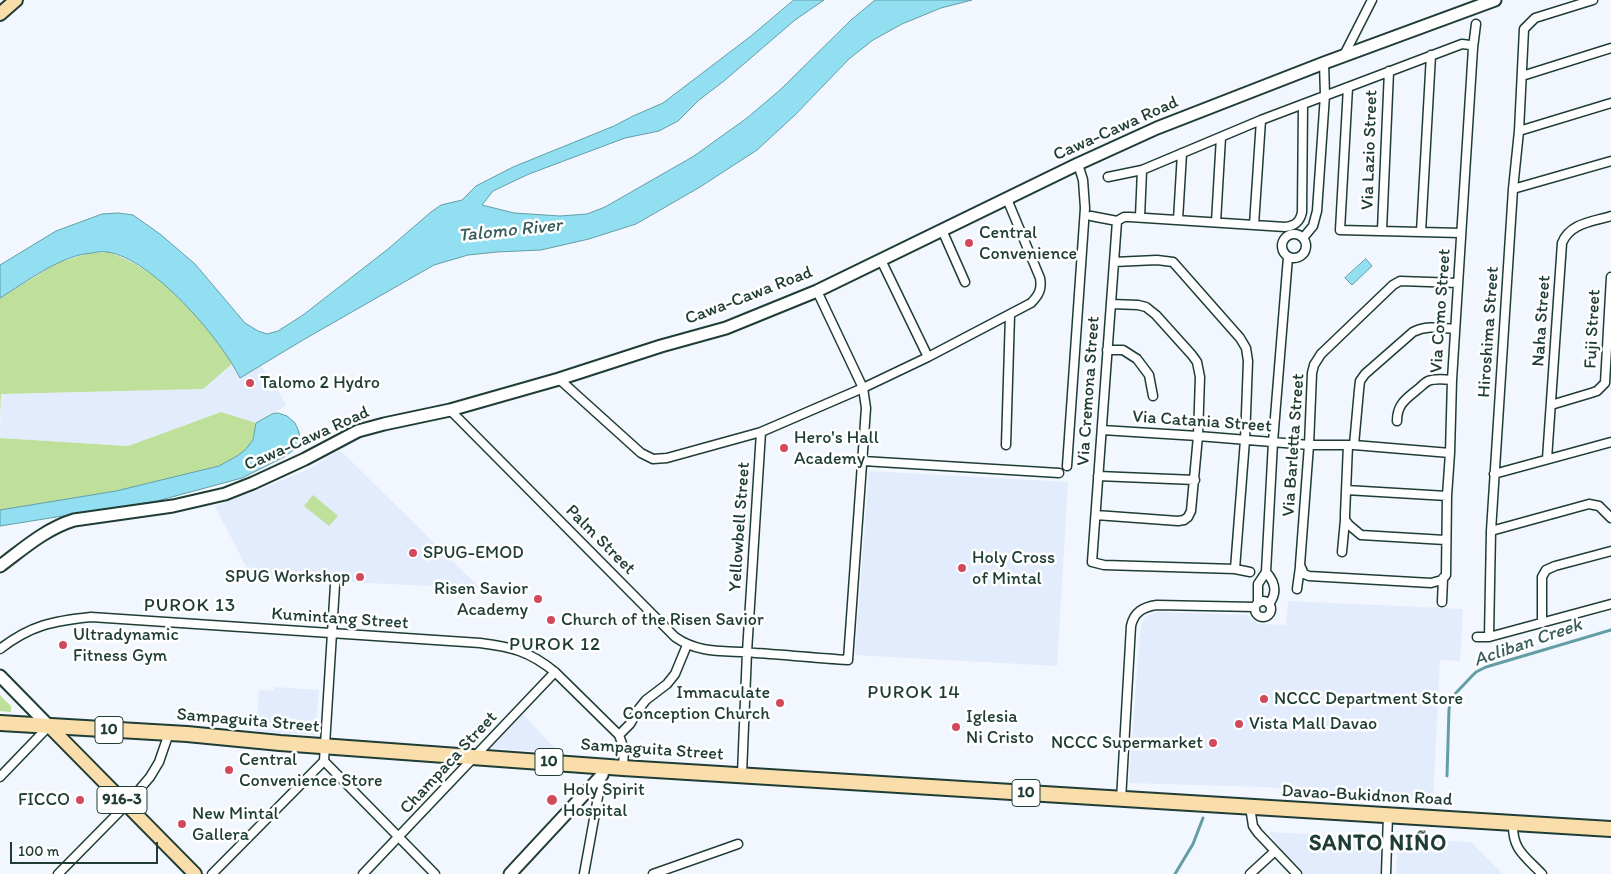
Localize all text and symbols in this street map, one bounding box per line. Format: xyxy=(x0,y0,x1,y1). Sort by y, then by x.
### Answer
street label: Via Lazio Street xyxy=(1357,90,1383,210)
street label: Cawa-Cawa Road xyxy=(1050,92,1182,166)
water label: Talomo River xyxy=(457,214,563,248)
place label: Central Convenience xyxy=(979,222,1077,264)
marker: Central Convenience xyxy=(963,237,975,249)
street label: Via Como Street xyxy=(1426,248,1456,374)
street label: Cawa-Cawa Road xyxy=(682,262,816,330)
street label: Hiroshima Street xyxy=(1474,266,1504,398)
street label: Naha Street xyxy=(1528,275,1556,367)
street label: Fuji Street xyxy=(1580,289,1606,369)
street label: Via Cremona Street xyxy=(1073,315,1105,467)
place label: Talomo 2 Hydro xyxy=(260,372,380,394)
street label: Via Barletta Street xyxy=(1278,373,1310,517)
marker: Talomo 2 Hydro xyxy=(244,377,256,389)
street label: Cawa-Cawa Road xyxy=(241,402,373,476)
street label: Via Catania Street xyxy=(1132,406,1272,438)
place label: Hero's Hall Academy xyxy=(794,427,879,469)
marker: Hero's Hall Academy xyxy=(778,442,790,454)
street label: Yellowbell Street xyxy=(725,461,755,593)
street label: Palm Street xyxy=(560,500,640,580)
place label: SPUG-EMOD xyxy=(423,542,524,564)
marker: SPUG-EMOD xyxy=(407,547,419,559)
place label: Holy Cross of Mintal xyxy=(972,547,1055,590)
marker: Holy Cross of Mintal xyxy=(956,562,968,574)
place label: SPUG Workshop xyxy=(225,566,350,588)
marker: SPUG Workshop xyxy=(354,571,366,583)
place label: Risen Savior Academy xyxy=(434,578,528,620)
marker: Risen Savior Academy xyxy=(532,593,544,605)
district label: PUROK 13 xyxy=(143,595,237,617)
street label: Kumintang Street xyxy=(271,603,409,635)
place label: Church of the Risen Savior xyxy=(561,609,764,631)
marker: Church of the Risen Savior xyxy=(545,614,557,626)
water label: Acliban Creek xyxy=(1471,614,1585,672)
place label: Ultradynamic Fitness Gym xyxy=(73,624,179,666)
district label: PUROK 12 xyxy=(508,634,602,656)
marker: Ultradynamic Fitness Gym xyxy=(57,639,69,651)
place label: Immaculate Conception Church xyxy=(622,682,770,724)
district label: PUROK 14 xyxy=(866,682,962,704)
place label: NCCC Department Store xyxy=(1274,688,1463,710)
marker: NCCC Department Store xyxy=(1258,693,1270,705)
marker: Immaculate Conception Church xyxy=(774,697,786,709)
street label: Sampaguita Street xyxy=(176,704,320,738)
place label: Iglesia Ni Cristo xyxy=(966,706,1034,749)
street label: Champaca Street xyxy=(396,707,502,819)
place label: Vista Mall Davao xyxy=(1249,713,1377,735)
road number: 10 xyxy=(95,716,123,744)
marker: Vista Mall Davao xyxy=(1233,718,1245,730)
marker: Iglesia Ni Cristo xyxy=(950,721,962,733)
place label: NCCC Supermarket xyxy=(1051,732,1203,754)
street label: Sampaguita Street xyxy=(580,734,724,766)
marker: NCCC Supermarket xyxy=(1207,737,1219,749)
place label: Central Convenience Store xyxy=(239,749,383,792)
road number: 10 xyxy=(535,749,563,776)
marker: Central Convenience Store xyxy=(223,764,235,776)
place label: Holy Spirit Hospital xyxy=(563,779,645,822)
road number: 10 xyxy=(1012,780,1040,806)
street label: Davao-Bukidnon Road xyxy=(1281,781,1453,811)
road number: 916-3 xyxy=(97,786,147,814)
place label: FICCO xyxy=(18,789,70,811)
marker: Holy Spirit Hospital xyxy=(545,793,559,807)
marker: FICCO xyxy=(74,794,86,806)
place label: New Mintal Gallera xyxy=(192,803,279,846)
marker: New Mintal Gallera xyxy=(176,818,188,830)
district label: SANTO NIÑO xyxy=(1308,831,1448,857)
scale bar xyxy=(12,832,160,864)
text: 100 m xyxy=(18,842,59,860)

